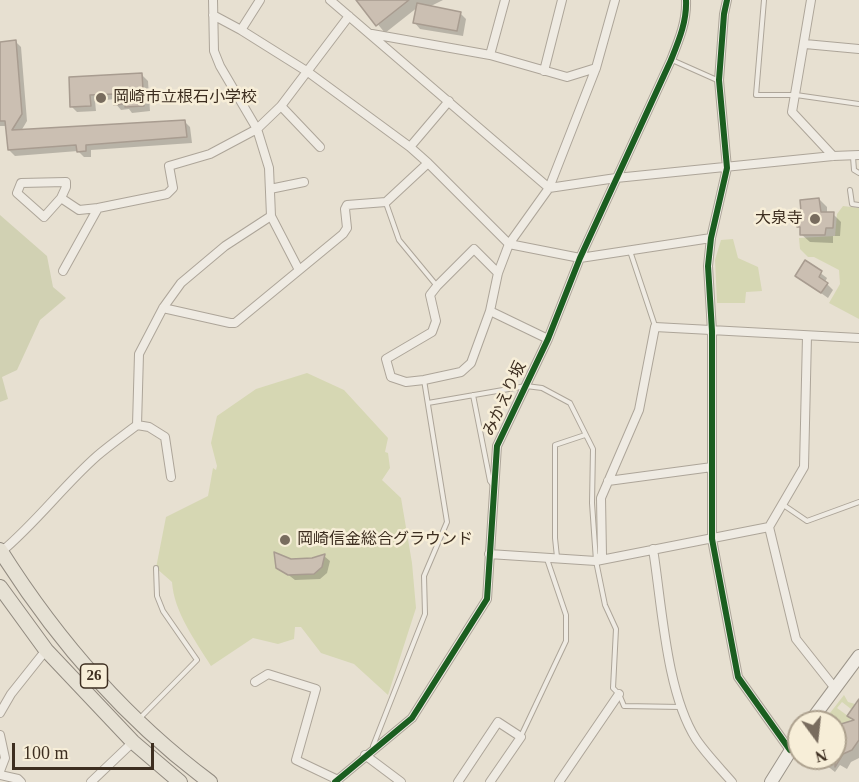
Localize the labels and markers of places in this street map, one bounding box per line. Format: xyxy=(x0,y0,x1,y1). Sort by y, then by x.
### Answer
place label: 岡崎市立根石小学校 xyxy=(113,88,257,108)
marker: 岡崎市立根石小学校 xyxy=(94,91,108,105)
place label: 大泉寺 xyxy=(755,209,803,229)
marker: 大泉寺 xyxy=(808,212,822,226)
place label: 岡崎信金総合グラウンド xyxy=(297,530,473,550)
marker: 岡崎信金総合グラウンド xyxy=(278,533,292,547)

